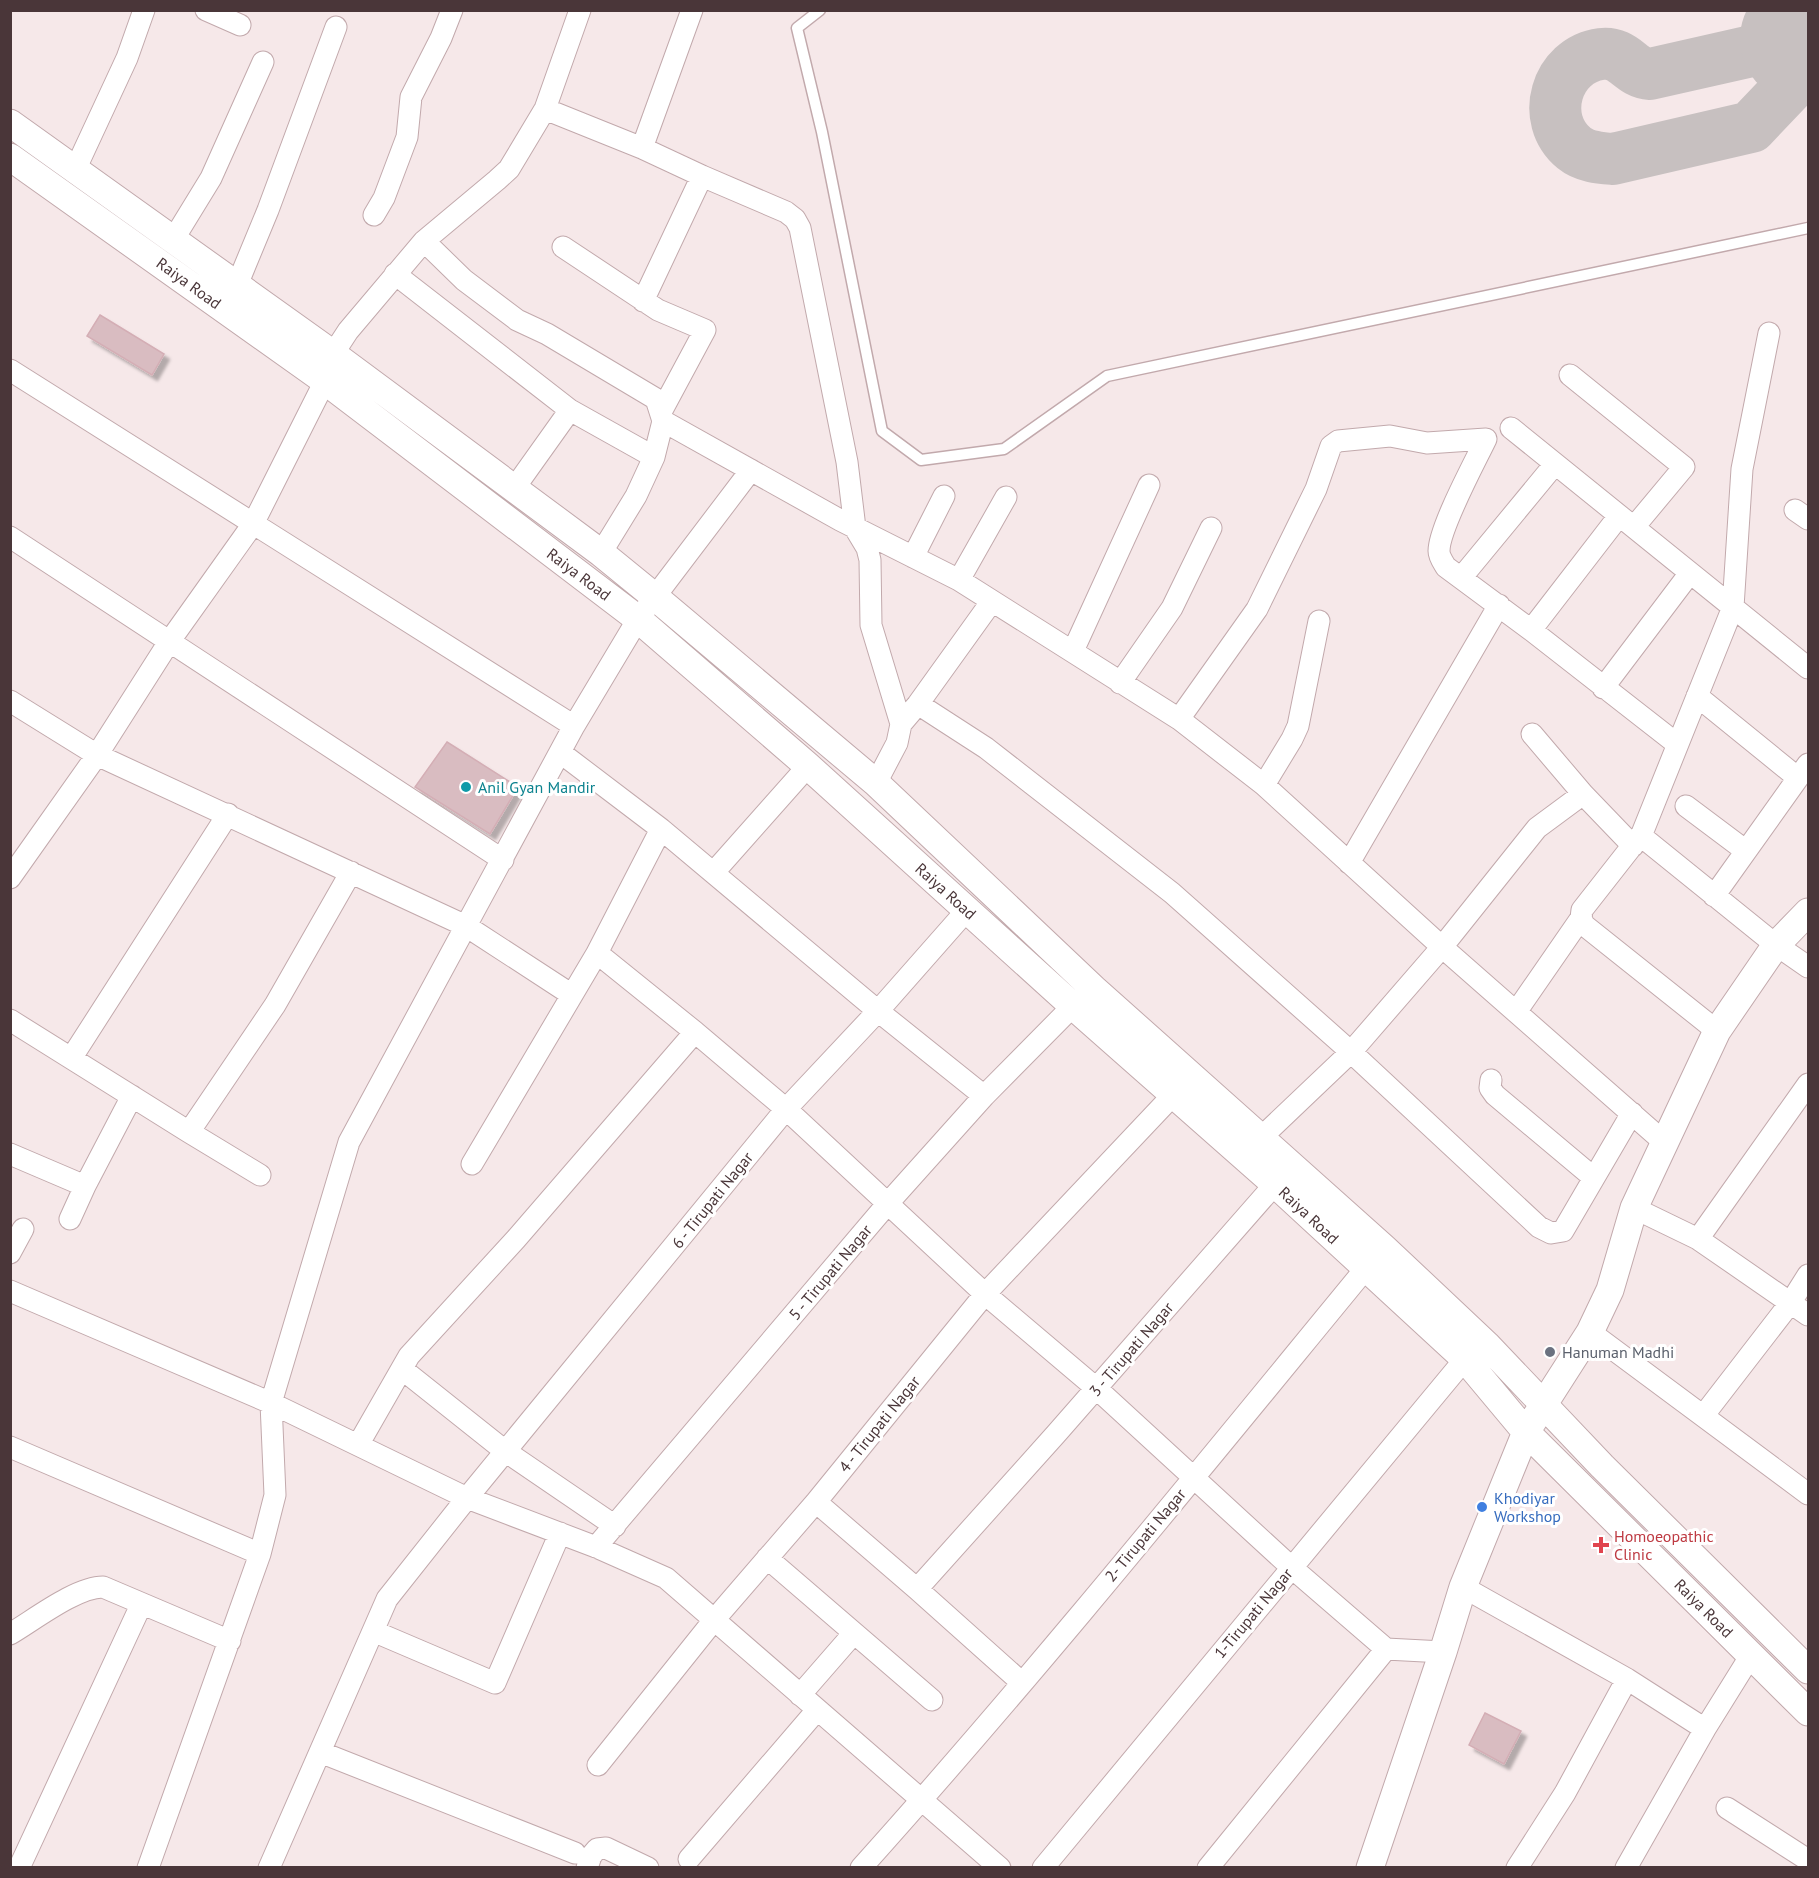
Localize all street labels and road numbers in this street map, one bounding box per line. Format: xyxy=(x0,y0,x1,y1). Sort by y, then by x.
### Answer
street label: Raiya Road xyxy=(153,253,225,313)
street label: Raiya Road xyxy=(543,543,615,605)
street label: Raiya Road xyxy=(911,858,981,924)
street label: 6 - Tirupati Nagar xyxy=(667,1147,757,1252)
street label: Raiya Road xyxy=(1275,1182,1343,1248)
street label: 5 - Tirupati Nagar xyxy=(784,1220,876,1324)
street label: 3 - Tirupati Nagar xyxy=(1085,1297,1178,1400)
street label: 4 - Tirupati Nagar xyxy=(834,1371,924,1476)
street label: 2- Tirupati Nagar xyxy=(1100,1484,1190,1586)
street label: 1-Tirupati Nagar xyxy=(1209,1563,1297,1662)
street label: Raiya Road xyxy=(1670,1574,1738,1642)

